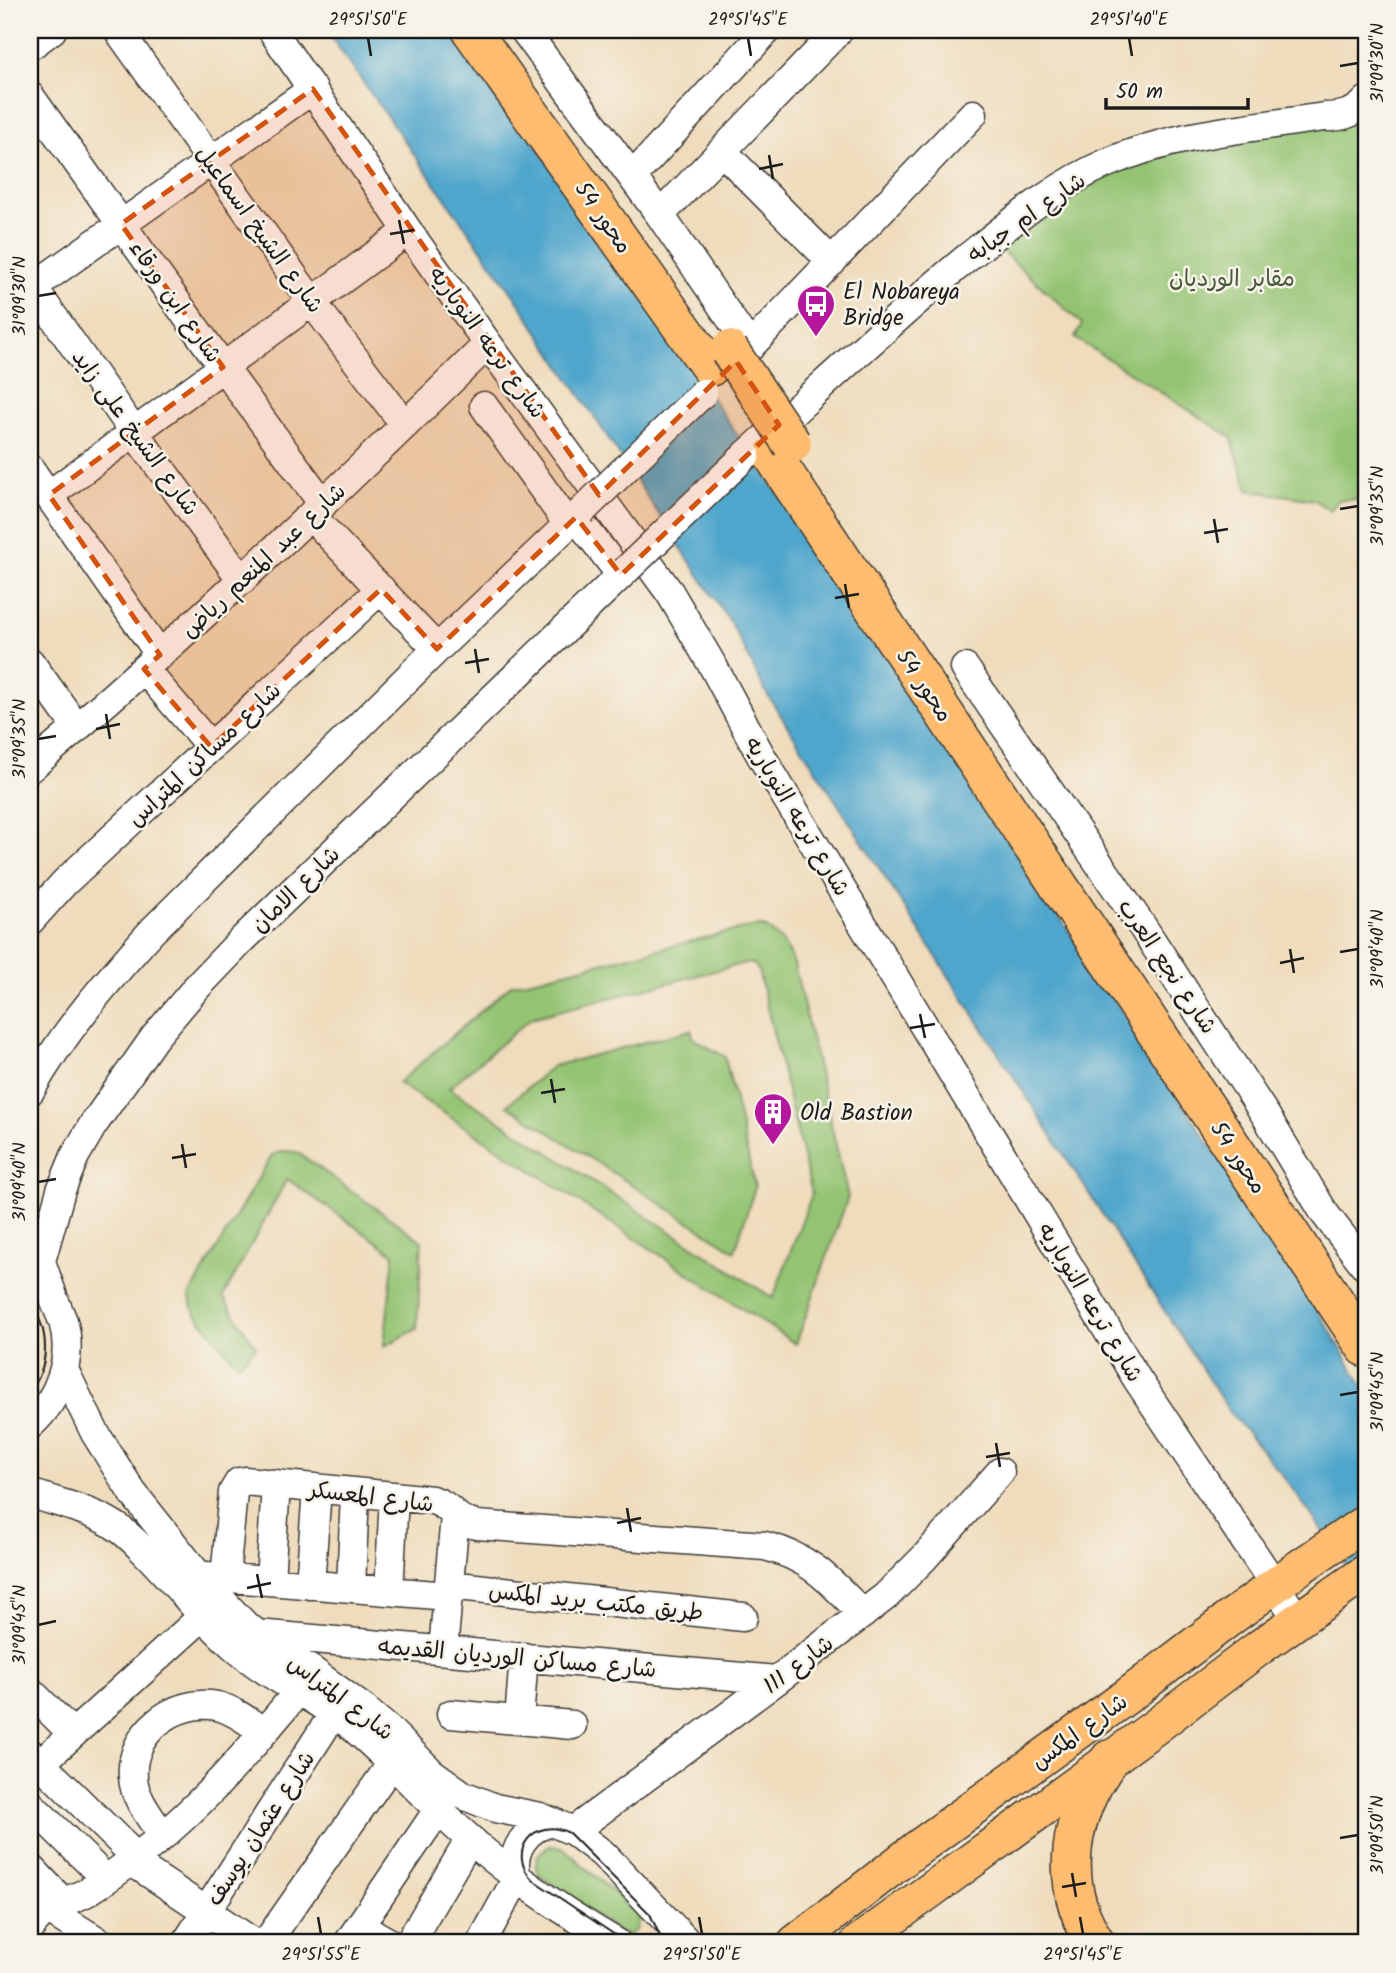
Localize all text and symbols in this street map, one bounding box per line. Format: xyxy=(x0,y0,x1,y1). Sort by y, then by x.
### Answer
text: 29°51'50"E xyxy=(329,6,408,35)
text: 29°51'45"E xyxy=(708,6,788,35)
text: 29°51'40"E xyxy=(1090,6,1169,35)
text: 31°09'30"N xyxy=(1364,23,1393,103)
scale bar xyxy=(1106,66,1247,110)
text: 50 m xyxy=(1116,76,1163,109)
street label: شارع الشيخ اسماعيل xyxy=(185,139,332,322)
street label: شارع ام جبابه xyxy=(960,164,1094,273)
street label: محور 54 xyxy=(564,174,641,262)
street label: شارع ابن ورقاء xyxy=(119,233,230,371)
text: 31°09'30"N xyxy=(6,256,35,336)
street label: شارع ترعه النوباريه xyxy=(419,259,554,427)
park label: مقابر الورديان xyxy=(1169,262,1295,298)
place label: El Nobareya Bridge xyxy=(843,275,960,337)
bus stop icon: El Nobareya Bridge xyxy=(795,283,837,338)
street label: شارع الشيخ على زايد xyxy=(61,342,207,524)
text: 31°09'35"N xyxy=(1364,466,1393,546)
street label: شارع عبد المنعم رياض xyxy=(173,475,355,648)
street label: محور 54 xyxy=(885,642,961,730)
street label: شارع مساكن المتراس xyxy=(120,674,291,837)
text: 31°09'35"N xyxy=(6,699,35,779)
street label: شارع ترعه النوباريه xyxy=(734,730,858,904)
street label: شارع الامان xyxy=(243,838,349,942)
street label: شارع نجع العرب xyxy=(1108,892,1225,1042)
text: 31°09'40"N xyxy=(1364,909,1393,989)
building icon: Old Bastion xyxy=(752,1091,794,1146)
place label: Old Bastion xyxy=(800,1096,913,1132)
street label: محور 54 xyxy=(1199,1114,1275,1202)
text: 31°09'40"N xyxy=(6,1142,35,1222)
street label: شارع ترعه النوباريه xyxy=(1027,1216,1151,1390)
text: 31°09'45"N xyxy=(1364,1352,1393,1432)
street label: شارع المعسكر xyxy=(304,1472,436,1524)
street label: طريق مكتب بريد المكس xyxy=(487,1574,705,1632)
text: 31°09'45"N xyxy=(6,1585,35,1665)
street label: شارع 111 xyxy=(756,1627,842,1704)
street label: شارع مساكن الورديان القديمه xyxy=(376,1629,658,1689)
street label: شارع المتراس xyxy=(279,1646,401,1751)
street label: شارع المكس xyxy=(1024,1685,1136,1780)
street label: شارع عثمان يوسف xyxy=(198,1744,326,1914)
text: 31°09'50"N xyxy=(1364,1795,1393,1875)
text: 29°51'55"E xyxy=(281,1941,361,1970)
text: 29°51'50"E xyxy=(663,1941,742,1970)
text: 29°51'45"E xyxy=(1043,1941,1123,1970)

